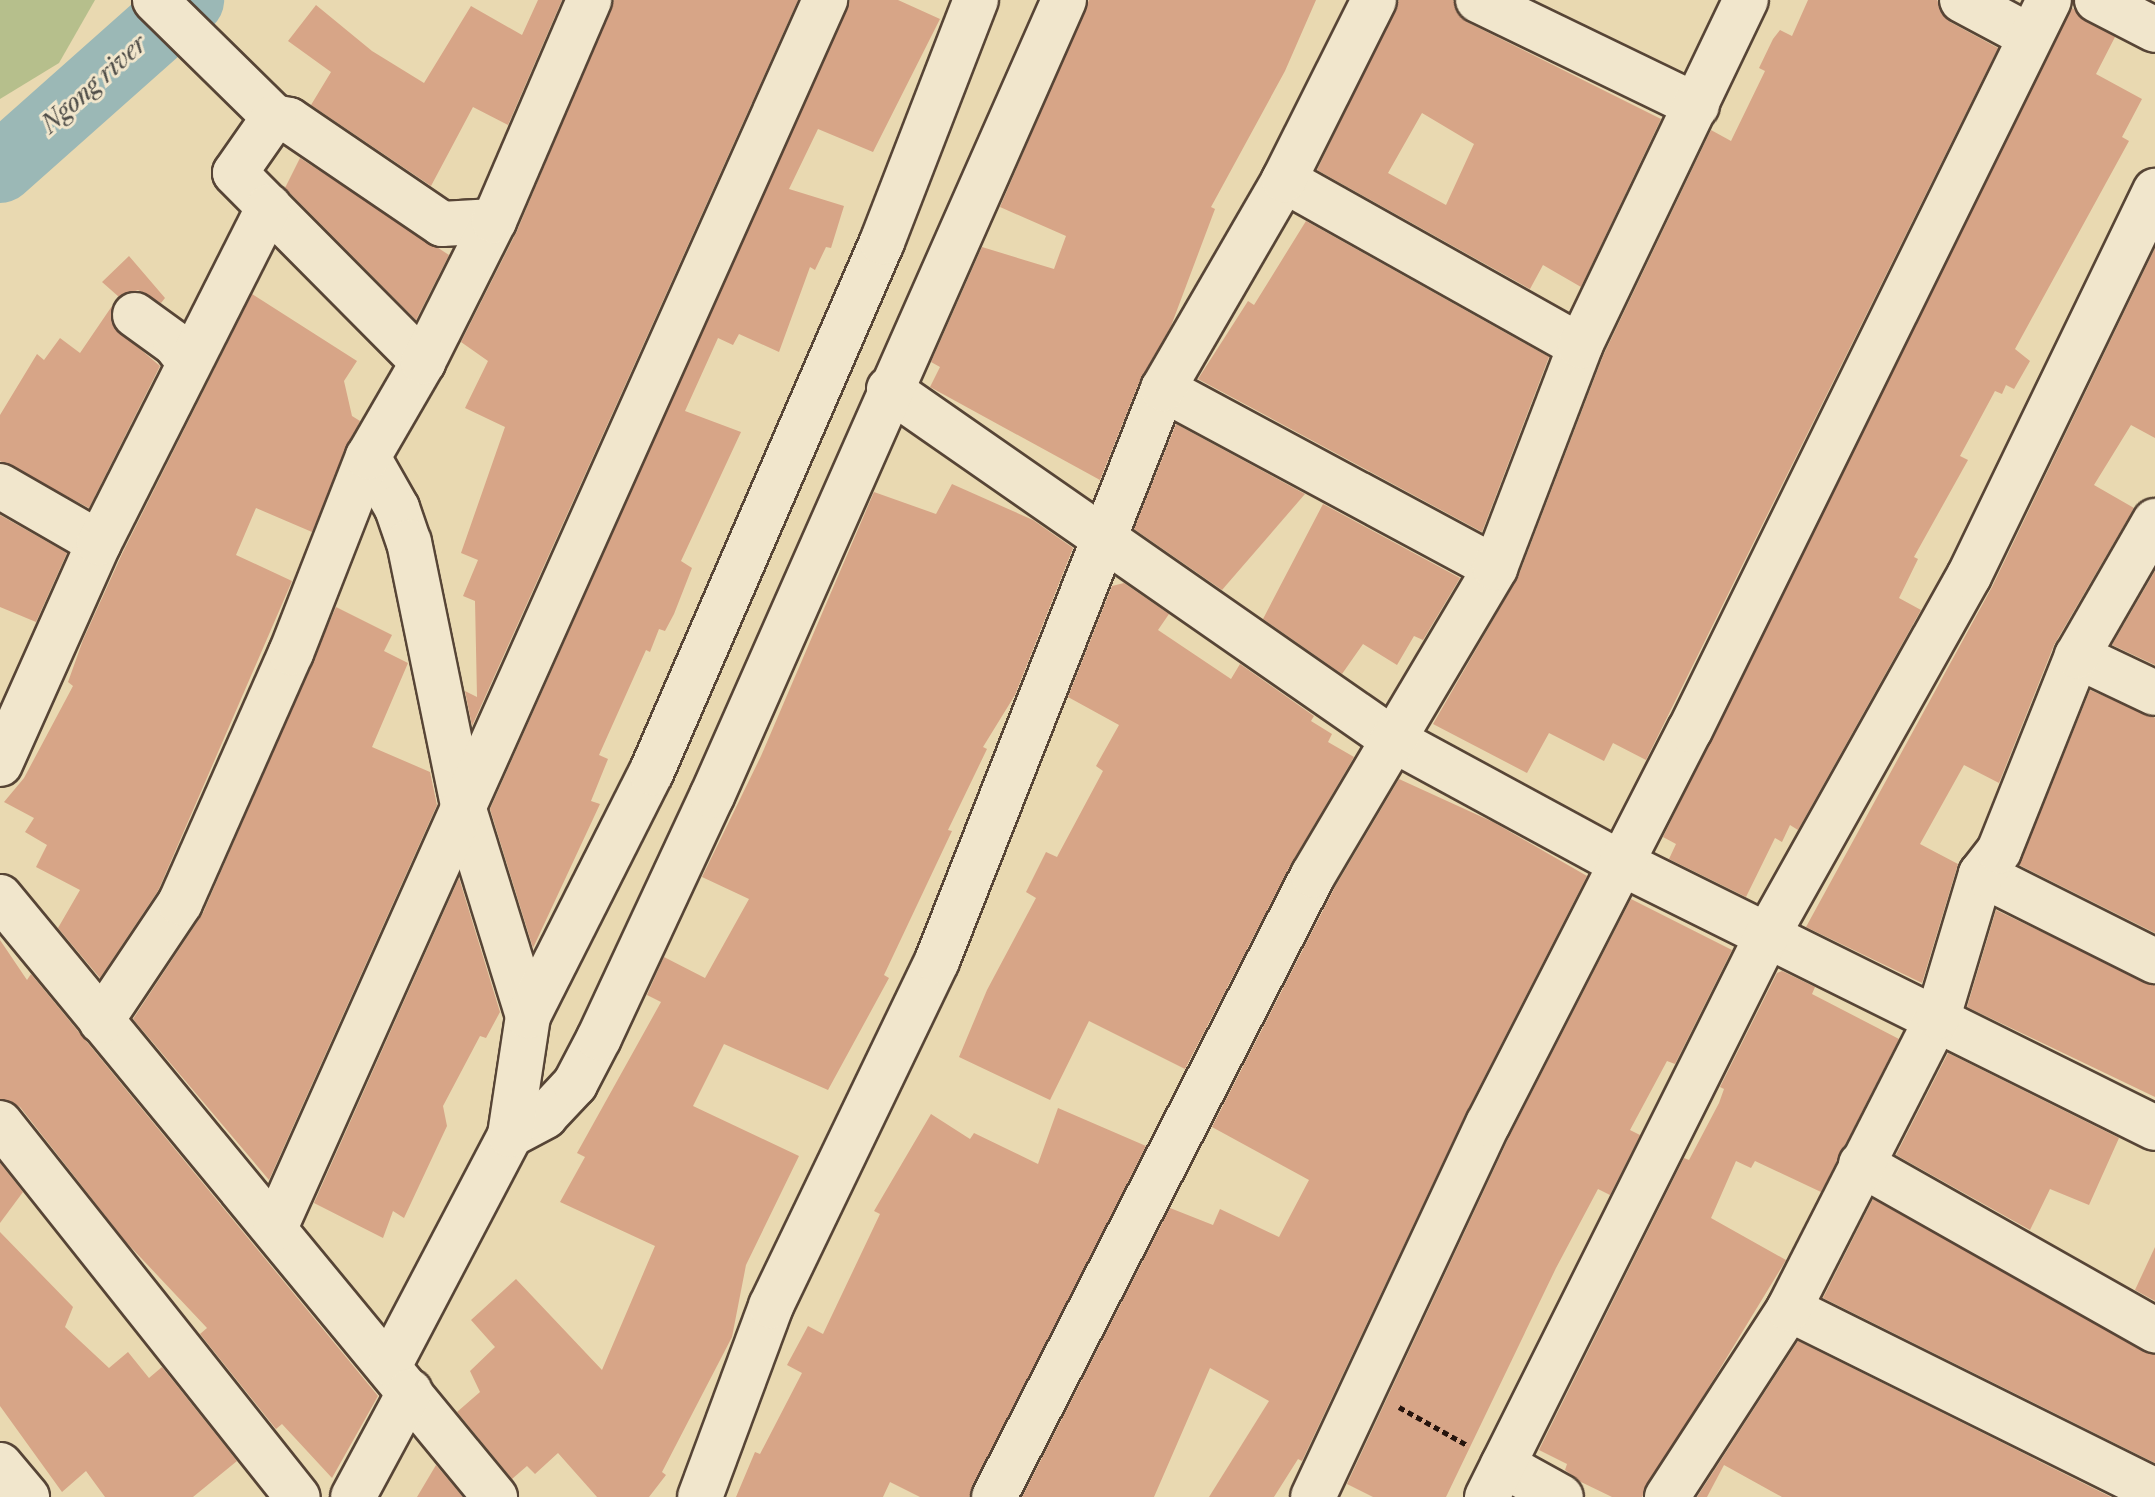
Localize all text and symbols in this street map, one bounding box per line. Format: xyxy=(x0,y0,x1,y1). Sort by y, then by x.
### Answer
water label: Ngong river xyxy=(35,29,153,139)

